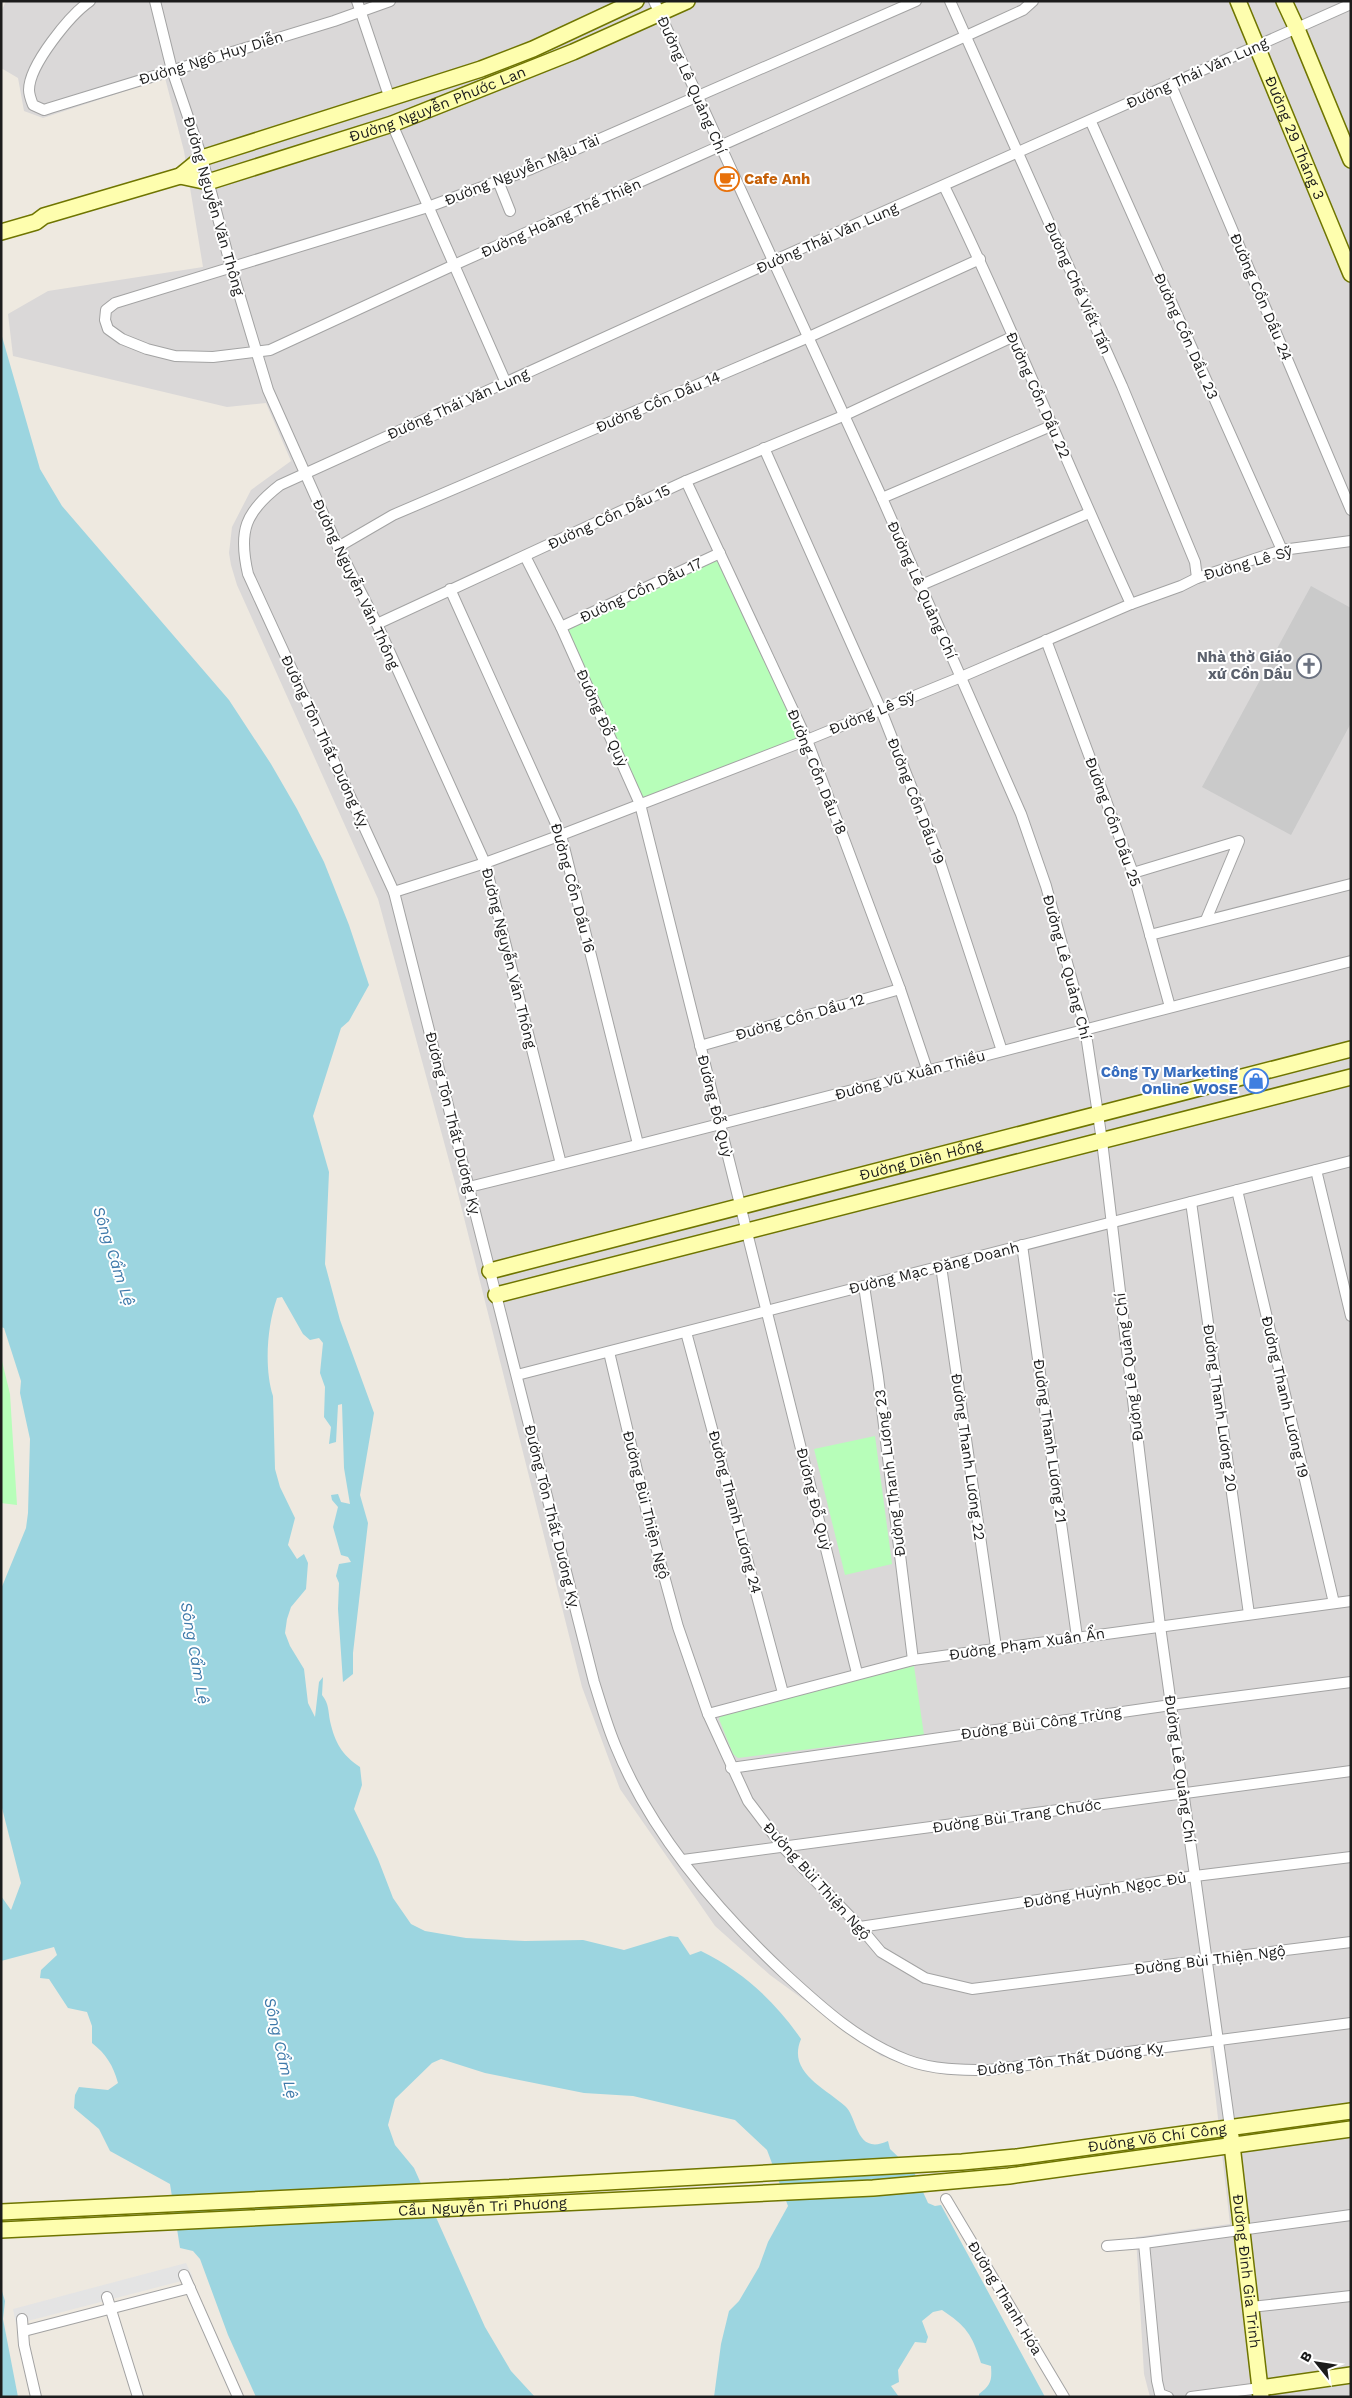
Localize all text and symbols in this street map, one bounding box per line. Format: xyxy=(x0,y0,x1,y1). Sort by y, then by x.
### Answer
street label: Đường Lê Quảng Chí xyxy=(653,13,731,157)
street label: Đường Ngô Huy Diễn xyxy=(136,27,285,89)
street label: Đường Thái Văn Lung xyxy=(1123,34,1271,112)
street label: Đường Nguyễn Phước Lan xyxy=(347,63,528,146)
street label: Đường 29 Tháng 3 xyxy=(1261,73,1328,202)
street label: Đường Nguyễn Văn Thông xyxy=(180,114,249,298)
street label: Đường Nguyễn Mậu Tài xyxy=(441,130,602,209)
cafe icon: Cafe Anh xyxy=(714,166,740,192)
place label: Cafe Anh xyxy=(744,170,810,188)
street label: Đường Hoàng Thế Thiện xyxy=(478,175,644,261)
street label: Đường Thái Văn Lung xyxy=(753,199,901,277)
street label: Đường Chế Viết Tấn xyxy=(1041,219,1115,357)
street label: Đường Cồn Dầu 24 xyxy=(1226,231,1296,363)
street label: Đường Cồn Dầu 23 xyxy=(1150,270,1222,402)
street label: Đường Cồn Dầu 22 xyxy=(1002,329,1074,461)
street label: Đường Thái Văn Lung xyxy=(384,365,532,443)
street label: Đường Cồn Dầu 14 xyxy=(593,368,723,436)
street label: Đường Cồn Dầu 15 xyxy=(545,481,673,553)
street label: Đường Nguyễn Văn Thông xyxy=(309,496,404,672)
street label: Đường Lê Quảng Chí xyxy=(883,518,961,662)
street label: Đường Lê Sỹ xyxy=(1202,542,1295,584)
street label: Đường Cồn Dầu 17 xyxy=(577,554,705,626)
place label: Nhà thờ Giáo xứ Cồn Dầu xyxy=(1197,648,1292,683)
street label: Đường Tôn Thất Dương Kỵ xyxy=(277,652,373,830)
church icon: Nhà thờ Giáo xứ Cồn Dầu xyxy=(1296,653,1322,679)
street label: Đường Đỗ Quỳ xyxy=(572,666,633,770)
street label: Đường Lê Sỹ xyxy=(826,687,918,738)
street label: Đường Cồn Dầu 18 xyxy=(784,707,850,837)
street label: Đường Cồn Dầu 19 xyxy=(884,735,948,867)
street label: Đường Cồn Dầu 25 xyxy=(1081,755,1145,889)
street label: Đường Cồn Dầu 16 xyxy=(547,821,599,955)
street label: Đường Nguyễn Văn Thông xyxy=(478,866,541,1050)
street label: Đường Lê Quảng Chí xyxy=(1039,893,1095,1041)
street label: Đường Cồn Dầu 12 xyxy=(733,990,867,1044)
street label: Đường Tôn Thất Dương Kỵ xyxy=(422,1030,484,1216)
street label: Đường Vũ Xuân Thiều xyxy=(833,1046,987,1104)
street label: Đường Đỗ Quỳ xyxy=(694,1053,737,1159)
place label: Công Ty Marketing Online WOSE xyxy=(1101,1063,1239,1098)
shop icon: Công Ty Marketing Online WOSE xyxy=(1243,1068,1269,1094)
street label: Đường Diên Hồng xyxy=(857,1135,985,1184)
water label: Sông Cẩm Lệ xyxy=(89,1204,139,1308)
street label: Đường Mạc Đăng Doanh xyxy=(847,1238,1021,1298)
street label: Đường Lê Quảng Chí xyxy=(1111,1292,1147,1442)
street label: Đường Thanh Lương 19 xyxy=(1258,1314,1312,1480)
street label: Đường Thanh Lương 20 xyxy=(1199,1323,1241,1493)
street label: Đường Thanh Lương 21 xyxy=(1030,1358,1070,1524)
street label: Đường Thanh Lương 22 xyxy=(947,1372,989,1542)
street label: Đường Thanh Lương 23 xyxy=(871,1388,909,1558)
street label: Đường Tôn Thất Dương Kỵ xyxy=(521,1423,583,1609)
street label: Đường Thanh Lương 24 xyxy=(705,1428,765,1596)
street label: Đường Bùi Thiện Ngộ xyxy=(619,1429,673,1581)
street label: Đường Đỗ Quỳ xyxy=(793,1446,836,1552)
water label: Sông Cẩm Lệ xyxy=(177,1600,213,1706)
street label: Đường Phạm Xuân Ẩn xyxy=(948,1622,1106,1664)
street label: Đường Lê Quảng Chí xyxy=(1161,1694,1199,1844)
street label: Đường Bùi Công Trừng xyxy=(960,1703,1122,1743)
street label: Đường Bùi Trang Chước xyxy=(931,1795,1103,1837)
street label: Đường Bùi Thiện Ngộ xyxy=(759,1818,875,1944)
street label: Đường Huỳnh Ngọc Đủ xyxy=(1022,1868,1188,1912)
street label: Đường Bùi Thiện Ngộ xyxy=(1133,1942,1287,1978)
water label: Sông Cẩm Lệ xyxy=(260,1995,302,2101)
street label: Đường Tôn Thất Dương Kỵ xyxy=(976,2039,1164,2079)
street label: Đường Võ Chí Công xyxy=(1087,2119,1228,2156)
street label: Đường Đinh Gia Trinh xyxy=(1229,2193,1264,2349)
street label: Cầu Nguyễn Tri Phương xyxy=(398,2194,567,2220)
street label: Đường Thanh Hóa xyxy=(964,2238,1046,2359)
north arrow xyxy=(1292,2338,1342,2388)
text: B xyxy=(1296,2348,1315,2365)

